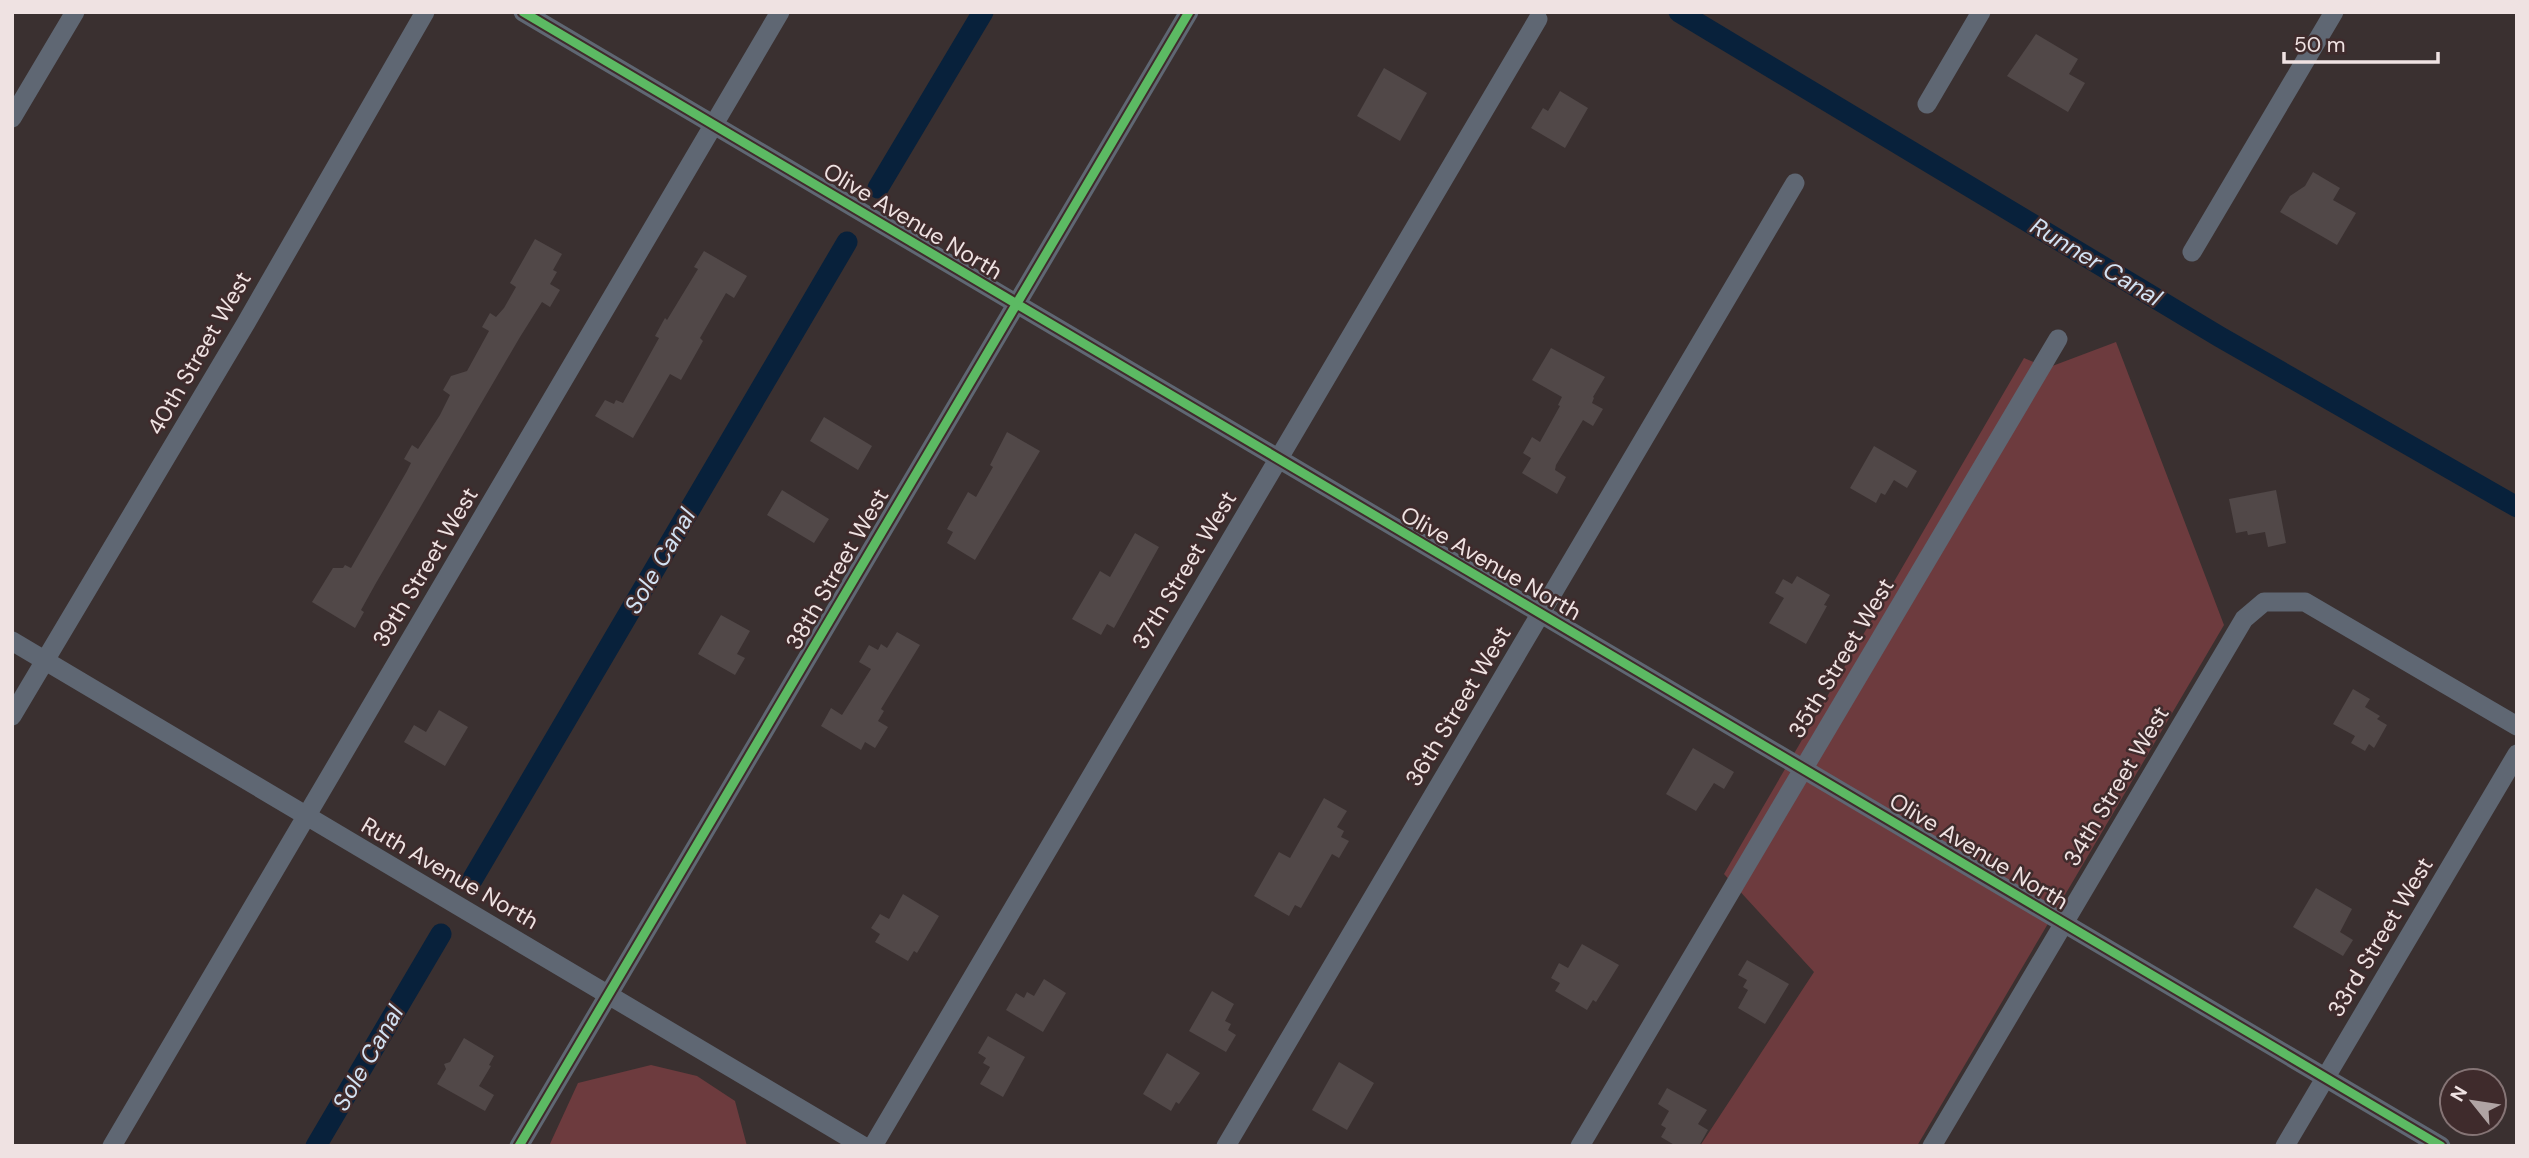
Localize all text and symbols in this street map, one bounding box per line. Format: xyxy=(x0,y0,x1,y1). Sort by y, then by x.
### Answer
scale bar xyxy=(2284,21,2438,65)
text: 50 m xyxy=(2294,31,2345,59)
street label: Olive Avenue North xyxy=(818,156,1008,286)
water label: Runner Canal xyxy=(2025,210,2168,313)
street label: 40th Street West xyxy=(140,266,258,440)
street label: 39th Street West xyxy=(365,482,485,652)
street label: 38th Street West xyxy=(779,483,895,655)
street label: 37th Street West xyxy=(1125,485,1243,655)
street label: Olive Avenue North xyxy=(1395,499,1587,627)
water label: Sole Canal xyxy=(617,502,703,619)
street label: 35th Street West xyxy=(1781,572,1901,744)
street label: 36th Street West xyxy=(1398,620,1518,792)
street label: 34th Street West xyxy=(2056,701,2176,871)
street label: Olive Avenue North xyxy=(1884,786,2074,916)
street label: Ruth Avenue North xyxy=(356,810,544,936)
street label: 33rd Street West xyxy=(2320,852,2440,1022)
water label: Sole Canal xyxy=(325,999,411,1116)
north arrow xyxy=(2438,1067,2508,1137)
text: N xyxy=(2444,1081,2473,1106)

